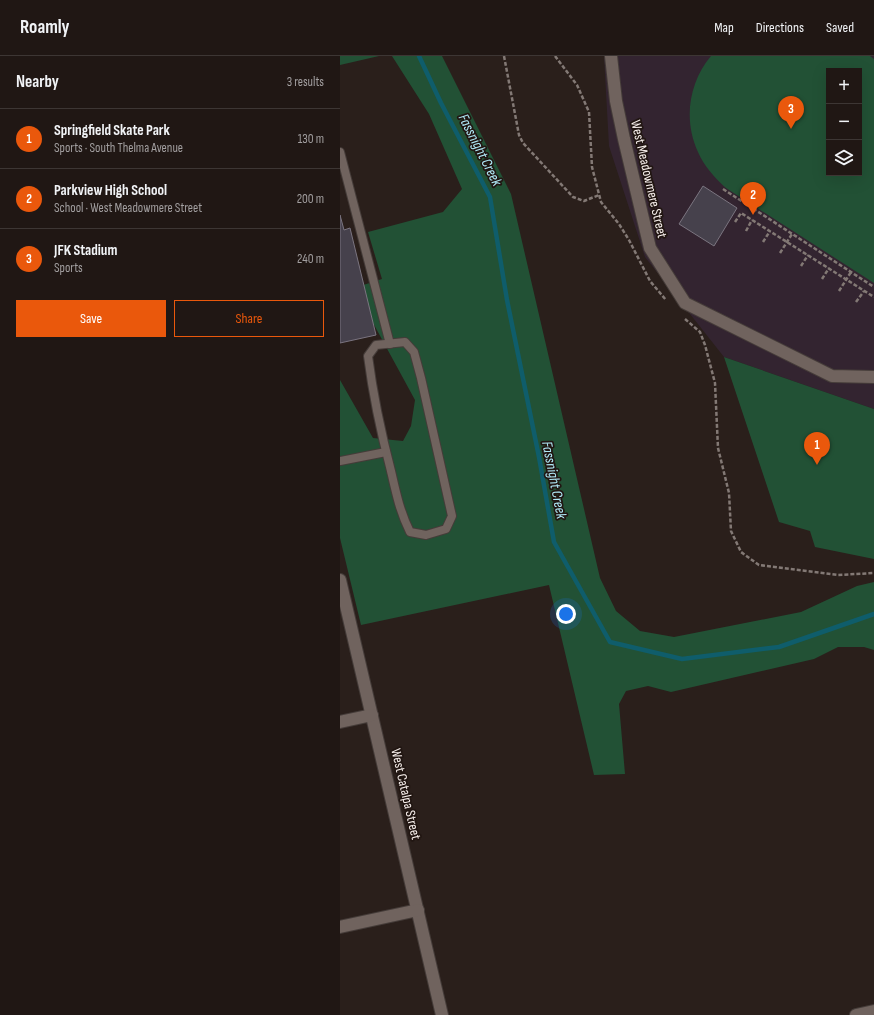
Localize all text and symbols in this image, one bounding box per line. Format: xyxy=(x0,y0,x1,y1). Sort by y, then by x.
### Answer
text: Roamly xyxy=(20,16,70,39)
text: Map xyxy=(714,19,734,36)
text: Directions xyxy=(756,19,804,36)
text: Saved xyxy=(826,19,854,36)
map controls xyxy=(826,68,862,176)
button: + xyxy=(826,68,862,104)
text: Nearby xyxy=(16,72,59,92)
text: 3 results xyxy=(287,74,324,90)
pin: 3 xyxy=(778,96,804,129)
button: − xyxy=(826,104,862,140)
water label: Fassnight Creek xyxy=(454,111,506,190)
street label: West Meadowmere Street xyxy=(627,118,671,240)
text: Springfield Skate Park xyxy=(54,121,170,140)
text: 1 xyxy=(26,131,32,147)
text: 130 m xyxy=(298,131,324,147)
text: Sports · South Thelma Avenue xyxy=(54,140,183,156)
button: layers xyxy=(826,140,862,176)
text: Parkview High School xyxy=(54,181,167,200)
pin: 2 xyxy=(740,182,766,215)
text: 2 xyxy=(26,191,32,207)
text: 200 m xyxy=(297,191,324,207)
text: School · West Meadowmere Street xyxy=(54,200,202,216)
text: JFK Stadium xyxy=(54,241,117,260)
text: 3 xyxy=(26,251,32,267)
text: 240 m xyxy=(297,251,324,267)
text: Sports xyxy=(54,260,83,276)
button: Save xyxy=(16,300,166,337)
button: Share xyxy=(174,300,324,337)
pin: 1 xyxy=(804,432,830,465)
water label: Fassnight Creek xyxy=(537,440,571,521)
your location xyxy=(556,604,576,624)
street label: West Catalpa Street xyxy=(387,747,425,841)

